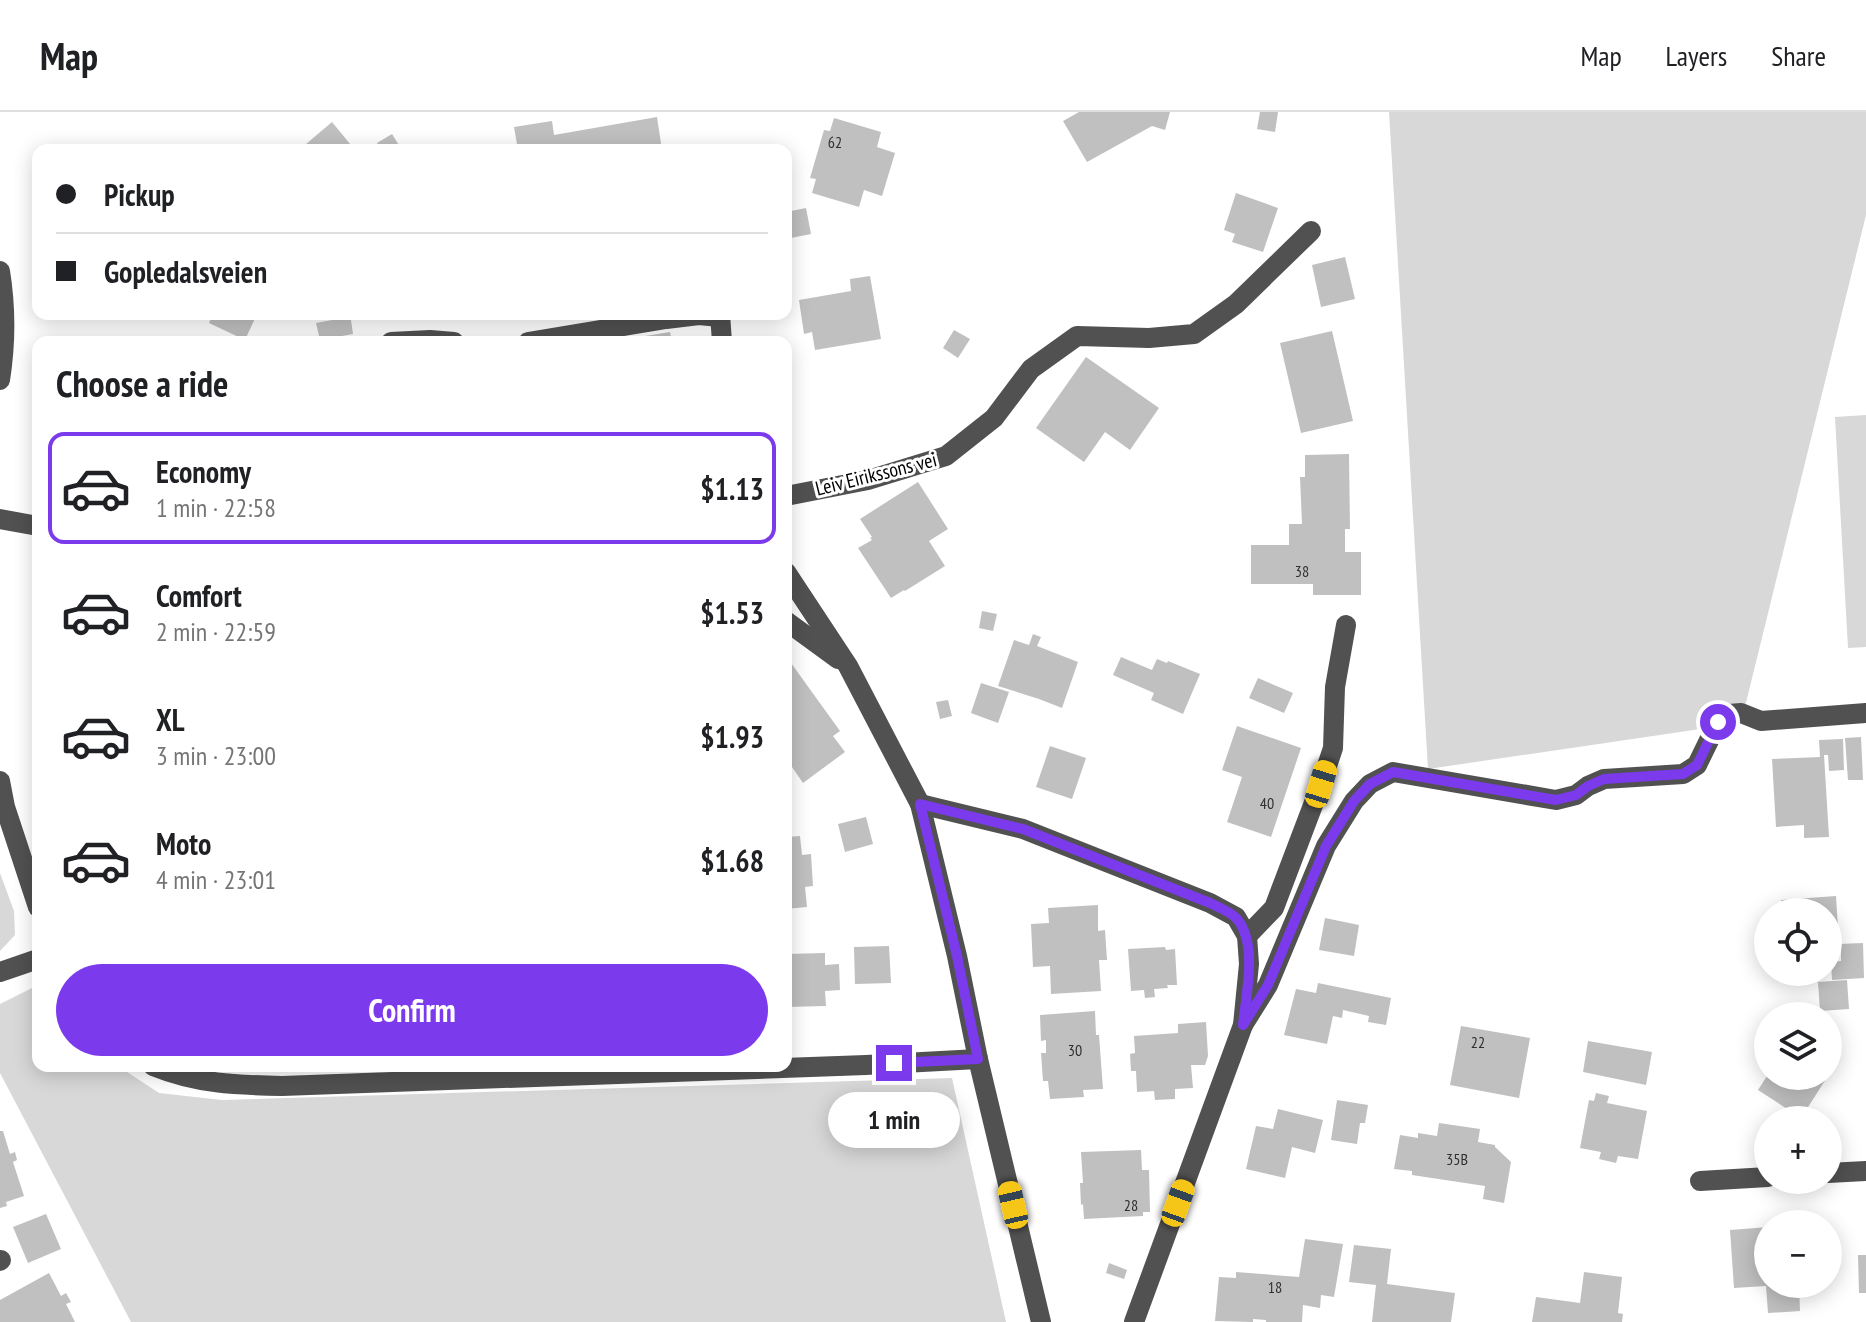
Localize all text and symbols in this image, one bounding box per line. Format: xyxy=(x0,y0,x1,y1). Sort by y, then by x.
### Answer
text: Map xyxy=(40,31,98,80)
text: Map xyxy=(1580,37,1622,74)
text: Layers xyxy=(1666,37,1727,74)
text: Share xyxy=(1771,37,1826,74)
house number: 62 xyxy=(828,132,842,152)
text: Pickup xyxy=(104,175,175,214)
text: Gopledalsveien xyxy=(104,252,267,291)
text: Choose a ride xyxy=(56,360,228,407)
street label: Leiv Eirikssons vei xyxy=(813,446,939,502)
icon: car xyxy=(60,452,132,524)
text: Economy xyxy=(156,452,251,491)
text: $1.13 xyxy=(700,469,764,508)
text: 1 min · 22:58 xyxy=(156,491,276,524)
house number: 38 xyxy=(1295,561,1309,581)
icon: car xyxy=(60,576,132,648)
text: Comfort xyxy=(156,576,242,615)
text: $1.53 xyxy=(700,593,764,632)
text: 2 min · 22:59 xyxy=(156,615,276,648)
icon: car xyxy=(60,700,132,772)
text: XL xyxy=(156,700,185,739)
route start xyxy=(1700,704,1736,740)
text: $1.93 xyxy=(700,717,764,756)
text: 3 min · 23:00 xyxy=(156,739,276,772)
car xyxy=(1303,758,1339,810)
house number: 40 xyxy=(1260,793,1274,813)
icon: car xyxy=(60,824,132,896)
text: Moto xyxy=(156,824,211,863)
text: $1.68 xyxy=(700,841,764,880)
text: 4 min · 23:01 xyxy=(156,863,276,896)
map controls xyxy=(1754,898,1842,1298)
button: locate xyxy=(1754,898,1842,986)
button: Confirm xyxy=(56,964,768,1056)
button: layers xyxy=(1754,1002,1842,1090)
house number: 22 xyxy=(1471,1032,1485,1052)
house number: 30 xyxy=(1068,1040,1082,1060)
route end xyxy=(876,1045,912,1081)
callout: 1 min xyxy=(828,1091,960,1147)
text: 1 min xyxy=(868,1103,920,1136)
button: + xyxy=(1754,1106,1842,1194)
house number: 35B xyxy=(1446,1149,1468,1169)
car xyxy=(1159,1176,1197,1230)
car xyxy=(996,1179,1030,1231)
house number: 28 xyxy=(1124,1195,1138,1215)
button: − xyxy=(1754,1210,1842,1298)
house number: 18 xyxy=(1268,1277,1282,1297)

